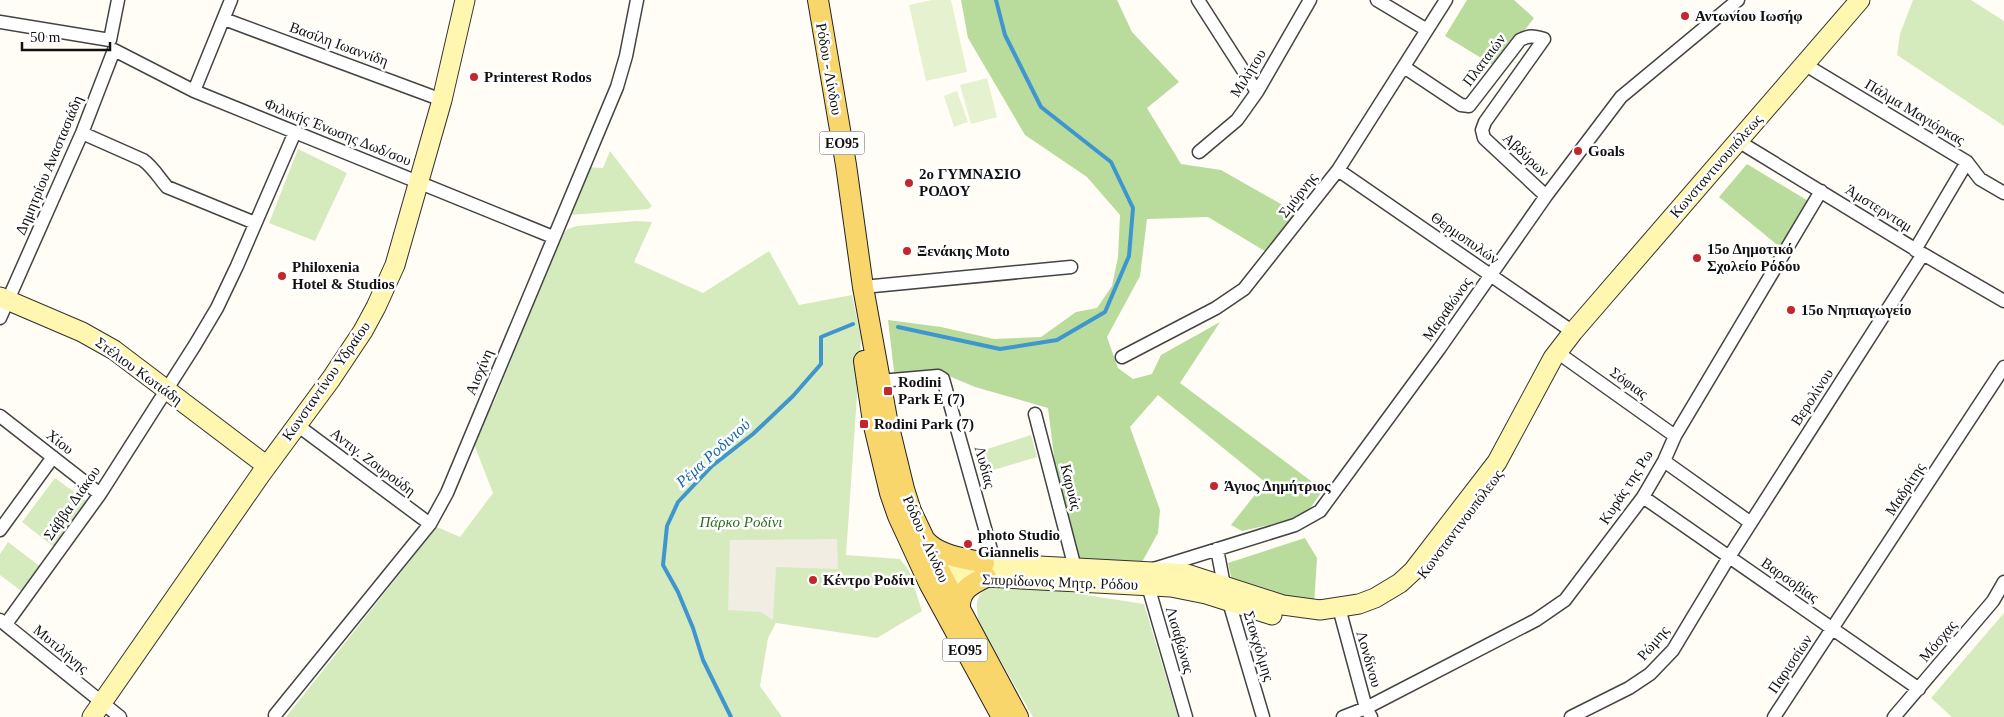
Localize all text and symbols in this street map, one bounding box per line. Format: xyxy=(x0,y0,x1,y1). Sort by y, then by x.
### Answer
place label: Αντωνίου Ιωσήφ xyxy=(1695,8,1803,24)
marker: Αντωνίου Ιωσήφ xyxy=(1679,10,1691,22)
street label: Βασίλη Ιωαννίδη xyxy=(287,19,391,69)
scale bar xyxy=(22,20,110,52)
street label: Ρόδου - Λίνδου xyxy=(813,22,845,116)
text: 50 m xyxy=(30,29,61,45)
street label: Πλαταιών xyxy=(1459,31,1509,89)
street label: Μιλήτου xyxy=(1227,46,1269,100)
place label: Printerest Rodos xyxy=(484,69,592,85)
marker: Printerest Rodos xyxy=(468,71,480,83)
street label: Πάλμα Μαγιόρκας xyxy=(1862,76,1968,148)
street label: Δημητρίου Αναστασιάδη xyxy=(12,93,86,237)
street label: Φιλικής Ένωσης Δωδ/σου xyxy=(262,95,414,169)
street label: Κωνσταντινουπόλεως xyxy=(1667,111,1765,221)
street label: Αβδύρων xyxy=(1500,130,1552,180)
road number: ΕΟ95 xyxy=(820,132,864,154)
place label: Goals xyxy=(1588,143,1625,159)
marker: Goals xyxy=(1572,145,1584,157)
place label: 2ο ΓΥΜΝΑΣΙΟ ΡΟΔΟΥ xyxy=(919,166,1021,199)
street label: Σμύρνης xyxy=(1276,169,1320,221)
marker: 2ο ΓΥΜΝΑΣΙΟ ΡΟΔΟΥ xyxy=(903,177,915,189)
street label: Άμστερνταμ xyxy=(1843,181,1915,235)
street label: Θερμοπυλών xyxy=(1428,209,1502,267)
place label: 15ο Δημοτικό Σχολείο Ρόδου xyxy=(1707,241,1800,274)
place label: Ξενάκης Moto xyxy=(917,243,1010,259)
marker: Ξενάκης Moto xyxy=(901,245,913,257)
marker: 15ο Δημοτικό Σχολείο Ρόδου xyxy=(1691,252,1703,264)
place label: Philoxenia Hotel & Studios xyxy=(292,259,395,292)
marker: Philoxenia Hotel & Studios xyxy=(276,270,288,282)
street label: Μαραθώνος xyxy=(1419,274,1475,344)
place label: 15ο Νηπιαγωγείο xyxy=(1801,302,1911,318)
marker: 15ο Νηπιαγωγείο xyxy=(1785,304,1797,316)
street label: Κωνσταντίνου Υδραίου xyxy=(279,318,373,444)
street label: Στέλιου Κωτιάδη xyxy=(92,334,186,408)
street label: Αισχίνη xyxy=(462,347,496,397)
street label: Σόφιας xyxy=(1607,364,1651,402)
street label: Βερολίνου xyxy=(1788,366,1836,428)
place label: Rodini Park E (7) xyxy=(898,374,965,408)
marker: Rodini Park E (7) xyxy=(882,385,894,397)
water label: Ρέμα Ροδινιού xyxy=(672,416,754,492)
place label: Rodini Park (7) xyxy=(874,416,974,433)
marker: Rodini Park (7) xyxy=(858,418,870,430)
street label: Αντιγ. Ζουρούδη xyxy=(327,425,419,499)
street label: Χίου xyxy=(43,427,77,457)
street label: Λυδίας xyxy=(972,444,998,490)
street label: Κυράς της Ρω xyxy=(1596,447,1656,527)
street label: Μαδρίτης xyxy=(1882,460,1928,518)
street label: Καρυάς xyxy=(1058,462,1084,512)
street label: Σάββα Διάκου xyxy=(41,463,103,543)
street label: Κωνσταντινουπόλεως xyxy=(1414,466,1506,581)
place label: Άγιος Δημήτριος xyxy=(1224,478,1331,494)
marker: Άγιος Δημήτριος xyxy=(1208,480,1220,492)
street label: Ρόδου - Λίνδου xyxy=(900,493,952,585)
park label: Πάρκο Ροδίνι xyxy=(699,514,782,530)
place label: photo Studio Giannelis xyxy=(978,527,1060,560)
marker: photo Studio Giannelis xyxy=(962,538,974,550)
street label: Βαρσοβίας xyxy=(1758,554,1822,606)
street label: Σπυρίδωνος Μητρ. Ρόδου xyxy=(982,571,1138,593)
place label: Κέντρο Ροδίνι xyxy=(823,572,915,588)
marker: Κέντρο Ροδίνι xyxy=(807,574,819,586)
street label: Λισαβώνας xyxy=(1163,605,1197,675)
street label: Στοκχόλμης xyxy=(1241,609,1277,683)
street label: Μόσχας xyxy=(1916,617,1960,665)
street label: Μυτιλήνης xyxy=(30,622,92,676)
street label: Ρώμης xyxy=(1634,622,1672,663)
street label: Λονδίνου xyxy=(1353,629,1385,689)
street label: Παρισσίων xyxy=(1765,632,1816,696)
road number: ΕΟ95 xyxy=(942,638,988,662)

